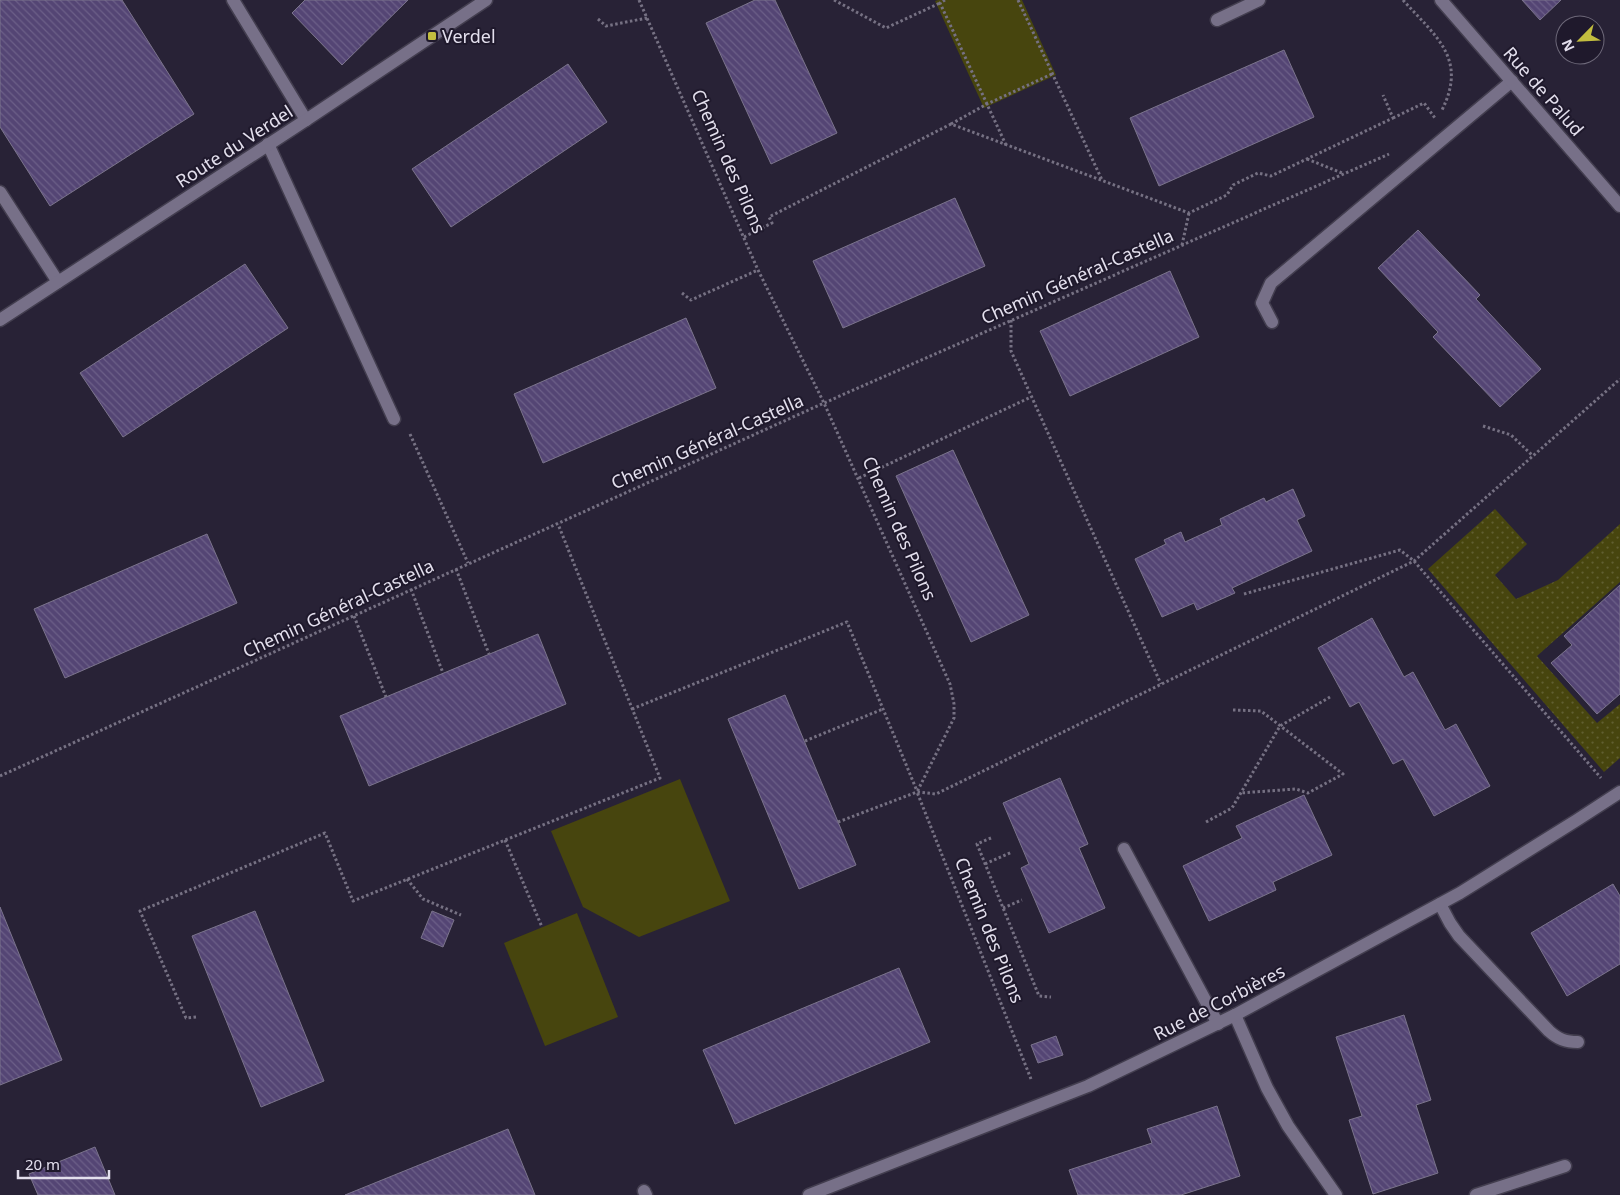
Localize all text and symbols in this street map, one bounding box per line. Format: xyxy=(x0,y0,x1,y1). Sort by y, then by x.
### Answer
north arrow xyxy=(1555,15,1605,65)
place label: Verdel xyxy=(442,24,496,48)
marker: Verdel xyxy=(426,30,438,42)
text: N xyxy=(1557,36,1579,55)
street label: Rue de Palud xyxy=(1499,41,1589,141)
street label: Chemin des Pilons xyxy=(686,85,772,237)
street label: Route du Verdel xyxy=(171,99,297,193)
street label: Chemin Général-Castella xyxy=(977,223,1177,329)
street label: Chemin Général-Castella xyxy=(607,388,807,494)
street label: Chemin des Pilons xyxy=(857,452,943,604)
street label: Chemin Général-Castella xyxy=(239,553,437,663)
street label: Chemin des Pilons xyxy=(950,854,1030,1006)
street label: Rue de Corbières xyxy=(1149,959,1289,1045)
scale bar xyxy=(18,1148,109,1180)
text: 20 m xyxy=(25,1154,60,1174)

